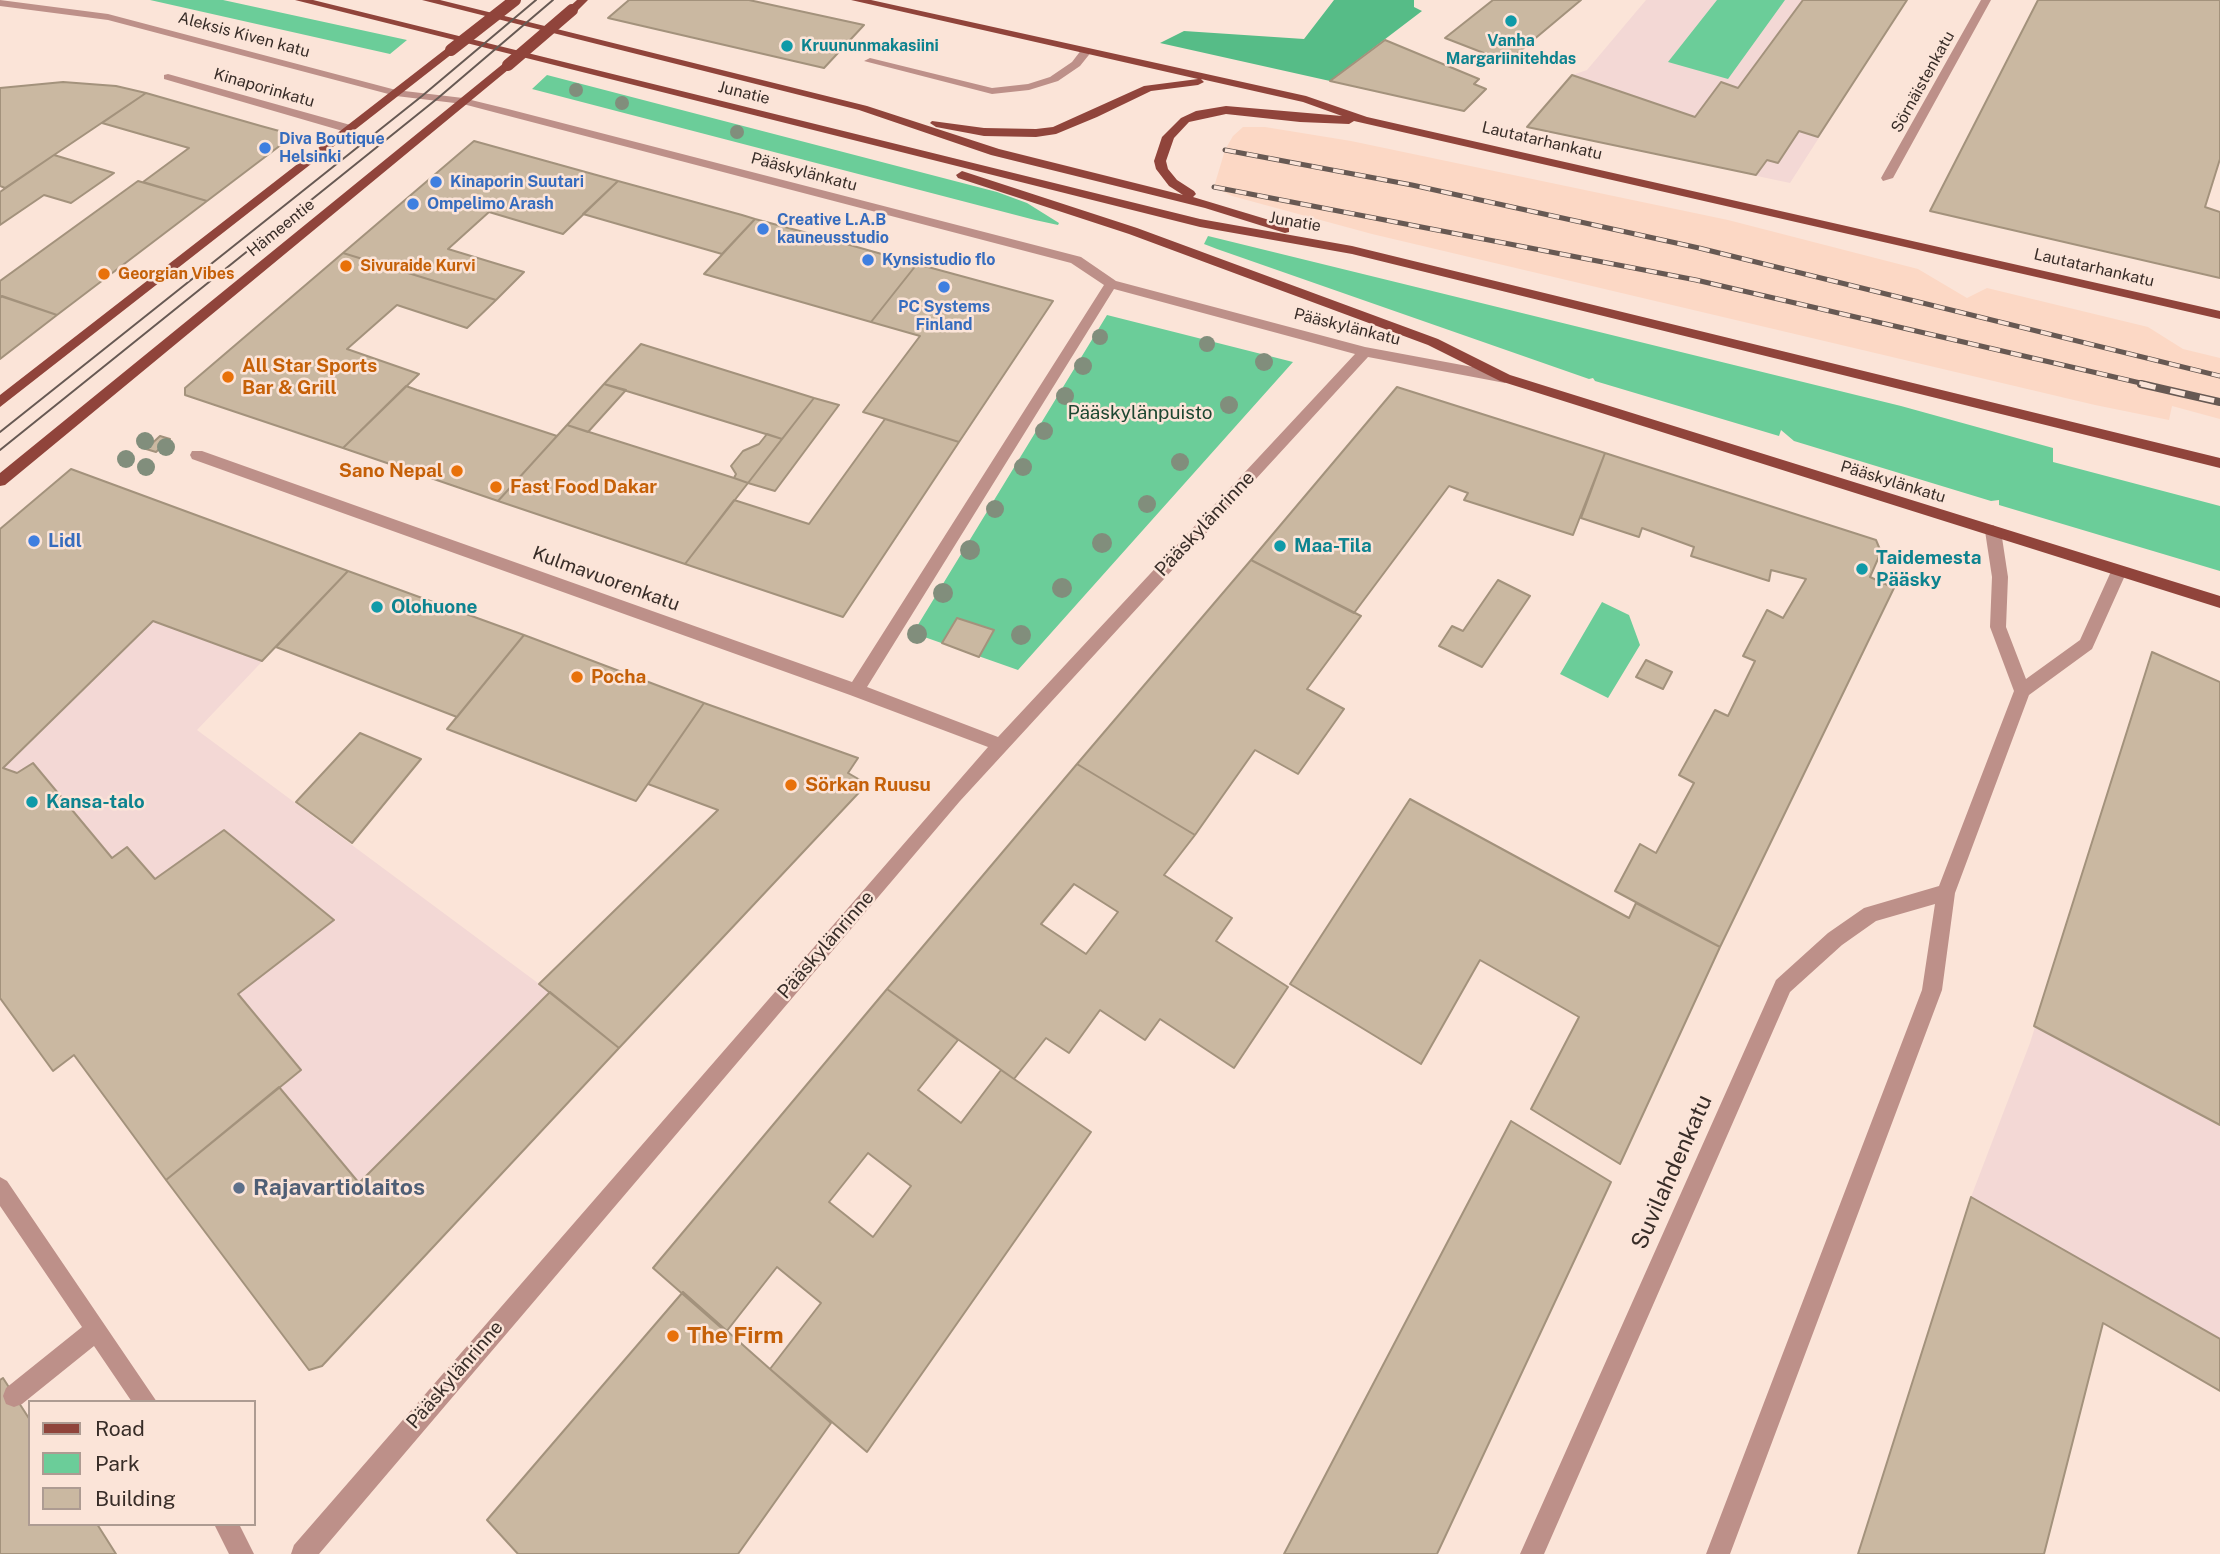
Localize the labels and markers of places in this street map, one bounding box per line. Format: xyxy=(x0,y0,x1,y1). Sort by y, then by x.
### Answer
marker: Vanha Margariinitehdas xyxy=(1503,13,1519,29)
place label: Vanha Margariinitehdas xyxy=(1446,31,1576,69)
place label: Kruununmakasiini xyxy=(801,36,939,56)
marker: Kruununmakasiini xyxy=(779,38,795,54)
place label: Diva Boutique Helsinki xyxy=(279,129,385,167)
marker: Diva Boutique Helsinki xyxy=(257,140,273,156)
place label: Kinaporin Suutari xyxy=(450,172,584,192)
marker: Kinaporin Suutari xyxy=(428,174,444,190)
place label: Ompelimo Arash xyxy=(427,194,554,214)
marker: Ompelimo Arash xyxy=(405,196,421,212)
place label: Creative L.A.B kauneusstudio xyxy=(777,210,889,248)
marker: Creative L.A.B kauneusstudio xyxy=(755,221,771,237)
place label: Kynsistudio flo xyxy=(882,250,995,270)
marker: Kynsistudio flo xyxy=(860,252,876,268)
place label: Sivuraide Kurvi xyxy=(360,256,475,276)
marker: Sivuraide Kurvi xyxy=(338,258,354,274)
place label: Georgian Vibes xyxy=(118,264,234,284)
marker: Georgian Vibes xyxy=(96,266,112,282)
marker: PC Systems Finland xyxy=(936,279,952,295)
place label: PC Systems Finland xyxy=(898,297,990,335)
place label: All Star Sports Bar & Grill xyxy=(242,355,377,399)
marker: All Star Sports Bar & Grill xyxy=(220,369,236,385)
place label: Sano Nepal xyxy=(339,460,443,482)
marker: Sano Nepal xyxy=(449,463,465,479)
place label: Fast Food Dakar xyxy=(510,476,657,498)
marker: Fast Food Dakar xyxy=(488,479,504,495)
place label: Lidl xyxy=(48,530,82,552)
marker: Lidl xyxy=(26,533,42,549)
place label: Maa-Tila xyxy=(1294,535,1372,557)
marker: Maa-Tila xyxy=(1272,538,1288,554)
place label: Taidemesta Pääsky xyxy=(1876,547,1981,591)
marker: Taidemesta Pääsky xyxy=(1854,561,1870,577)
place label: Olohuone xyxy=(391,596,478,618)
marker: Olohuone xyxy=(369,599,385,615)
place label: Pocha xyxy=(591,666,646,688)
marker: Pocha xyxy=(569,669,585,685)
place label: Sörkan Ruusu xyxy=(805,774,931,796)
marker: Sörkan Ruusu xyxy=(783,777,799,793)
place label: Kansa-talo xyxy=(46,791,145,813)
marker: Kansa-talo xyxy=(24,794,40,810)
place label: Rajavartiolaitos xyxy=(253,1174,425,1202)
marker: Rajavartiolaitos xyxy=(231,1180,247,1196)
place label: The Firm xyxy=(687,1322,784,1350)
marker: The Firm xyxy=(665,1328,681,1344)

